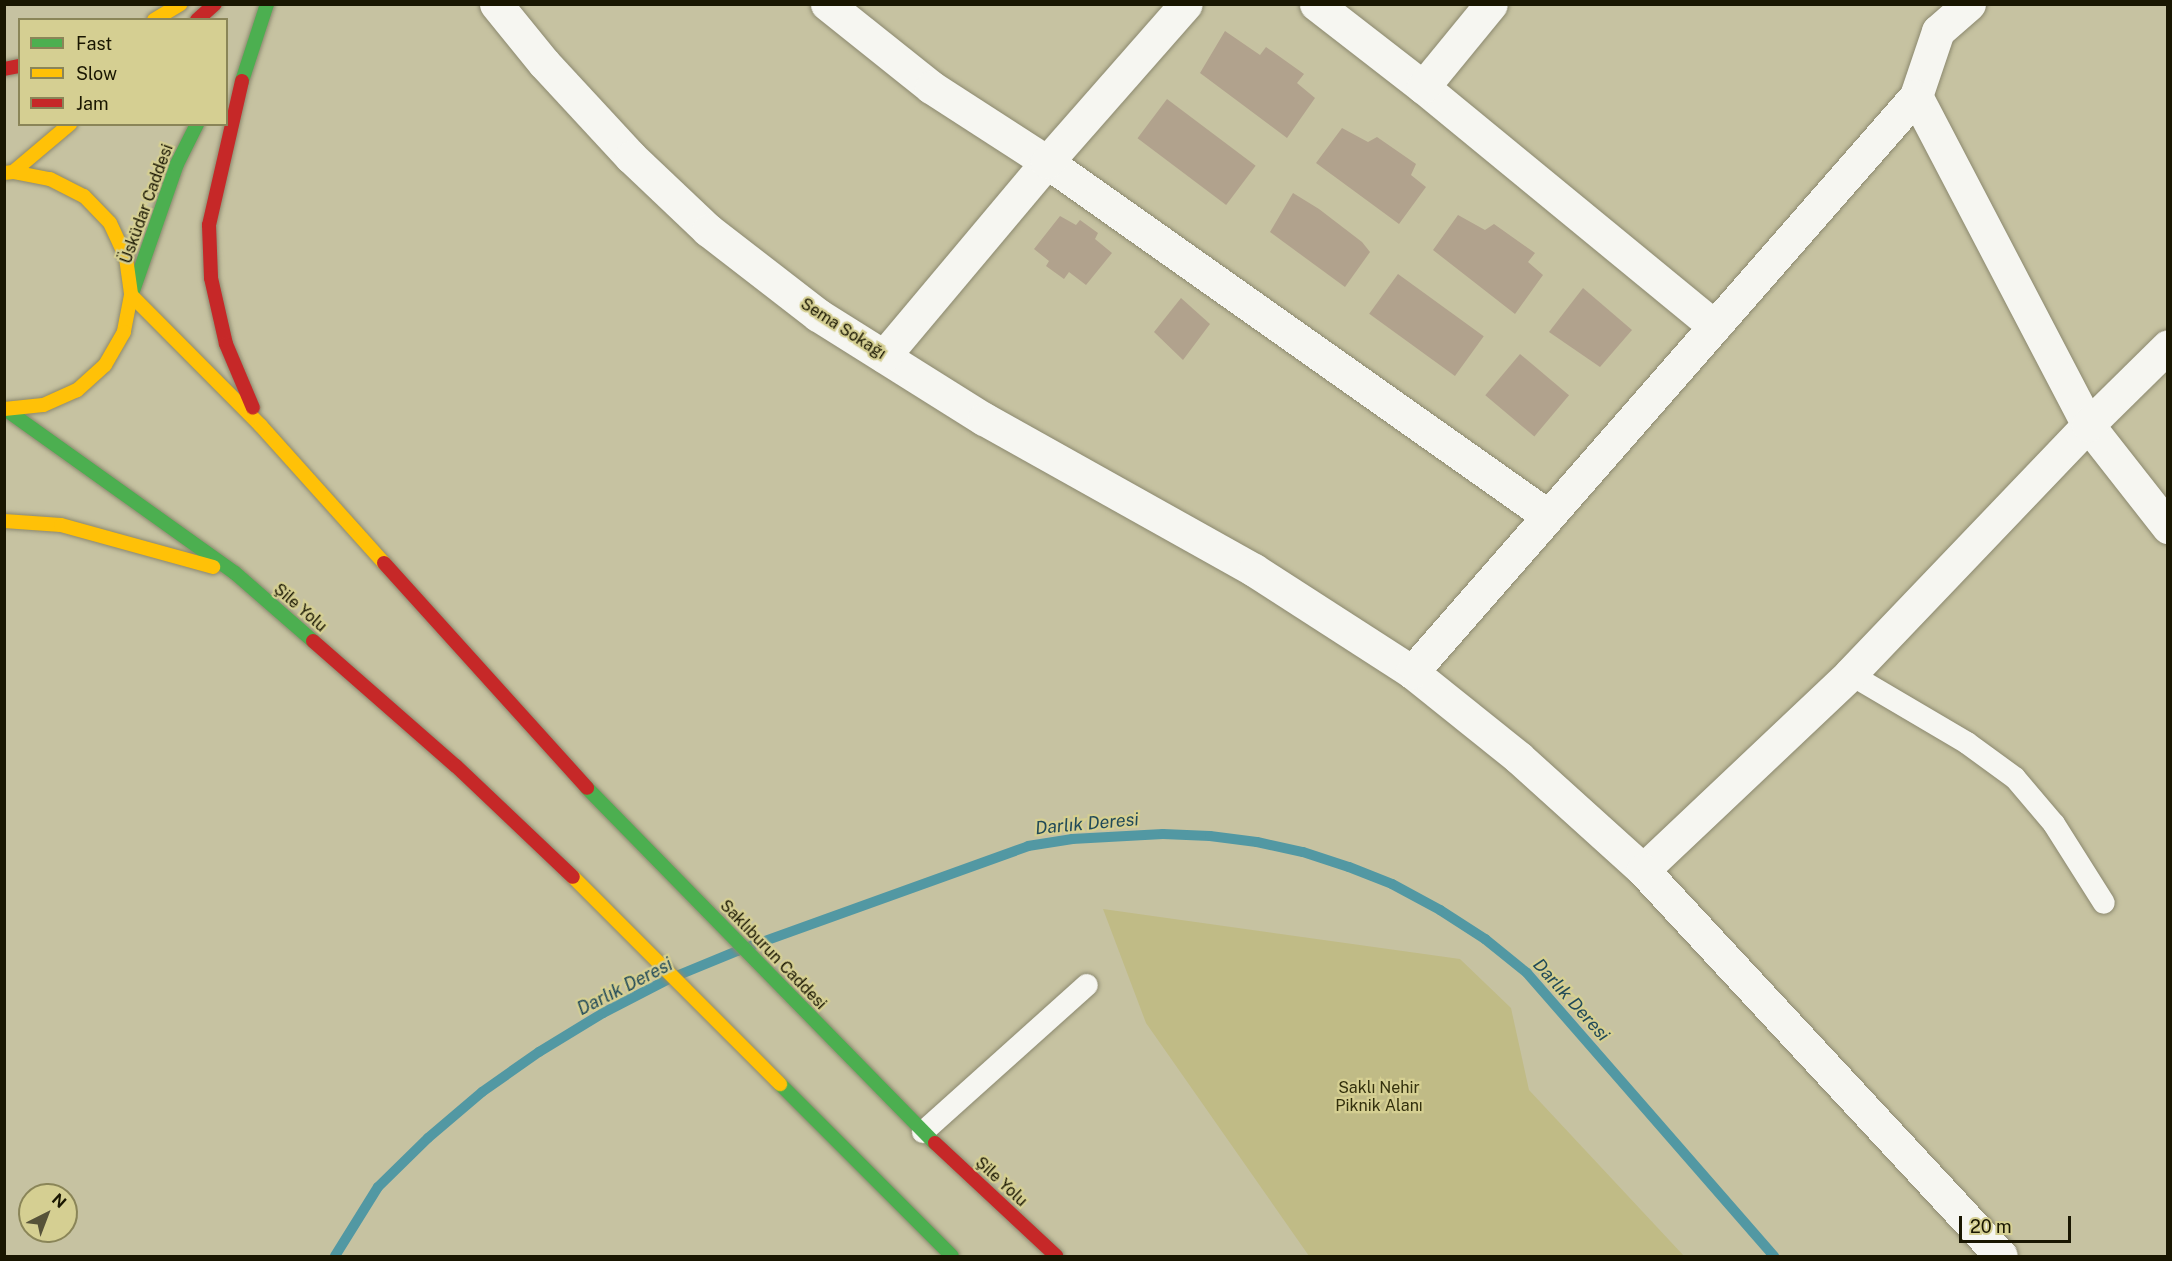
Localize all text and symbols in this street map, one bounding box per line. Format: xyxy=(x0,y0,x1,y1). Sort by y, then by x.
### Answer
legend xyxy=(18,18,228,126)
text: Fast xyxy=(76,33,112,54)
text: Slow xyxy=(76,63,117,84)
text: Jam xyxy=(76,93,109,114)
street label: Üsküdar Caddesi xyxy=(116,142,178,266)
street label: Sema Sokağı xyxy=(797,294,889,364)
street label: Şile Yolu xyxy=(270,580,330,636)
water label: Darlık Deresi xyxy=(1034,809,1140,839)
street label: Saklıburun Caddesi xyxy=(716,896,830,1014)
water label: Darlık Deresi xyxy=(574,954,676,1020)
water label: Darlık Deresi xyxy=(1528,954,1614,1046)
park label: Saklı Nehir Piknik Alanı xyxy=(1335,1078,1423,1116)
street label: Şile Yolu xyxy=(971,1153,1031,1211)
north arrow xyxy=(18,1183,78,1243)
text: N xyxy=(48,1189,70,1212)
scale bar xyxy=(1962,1204,2074,1242)
text: 20 m xyxy=(1970,1216,2012,1237)

